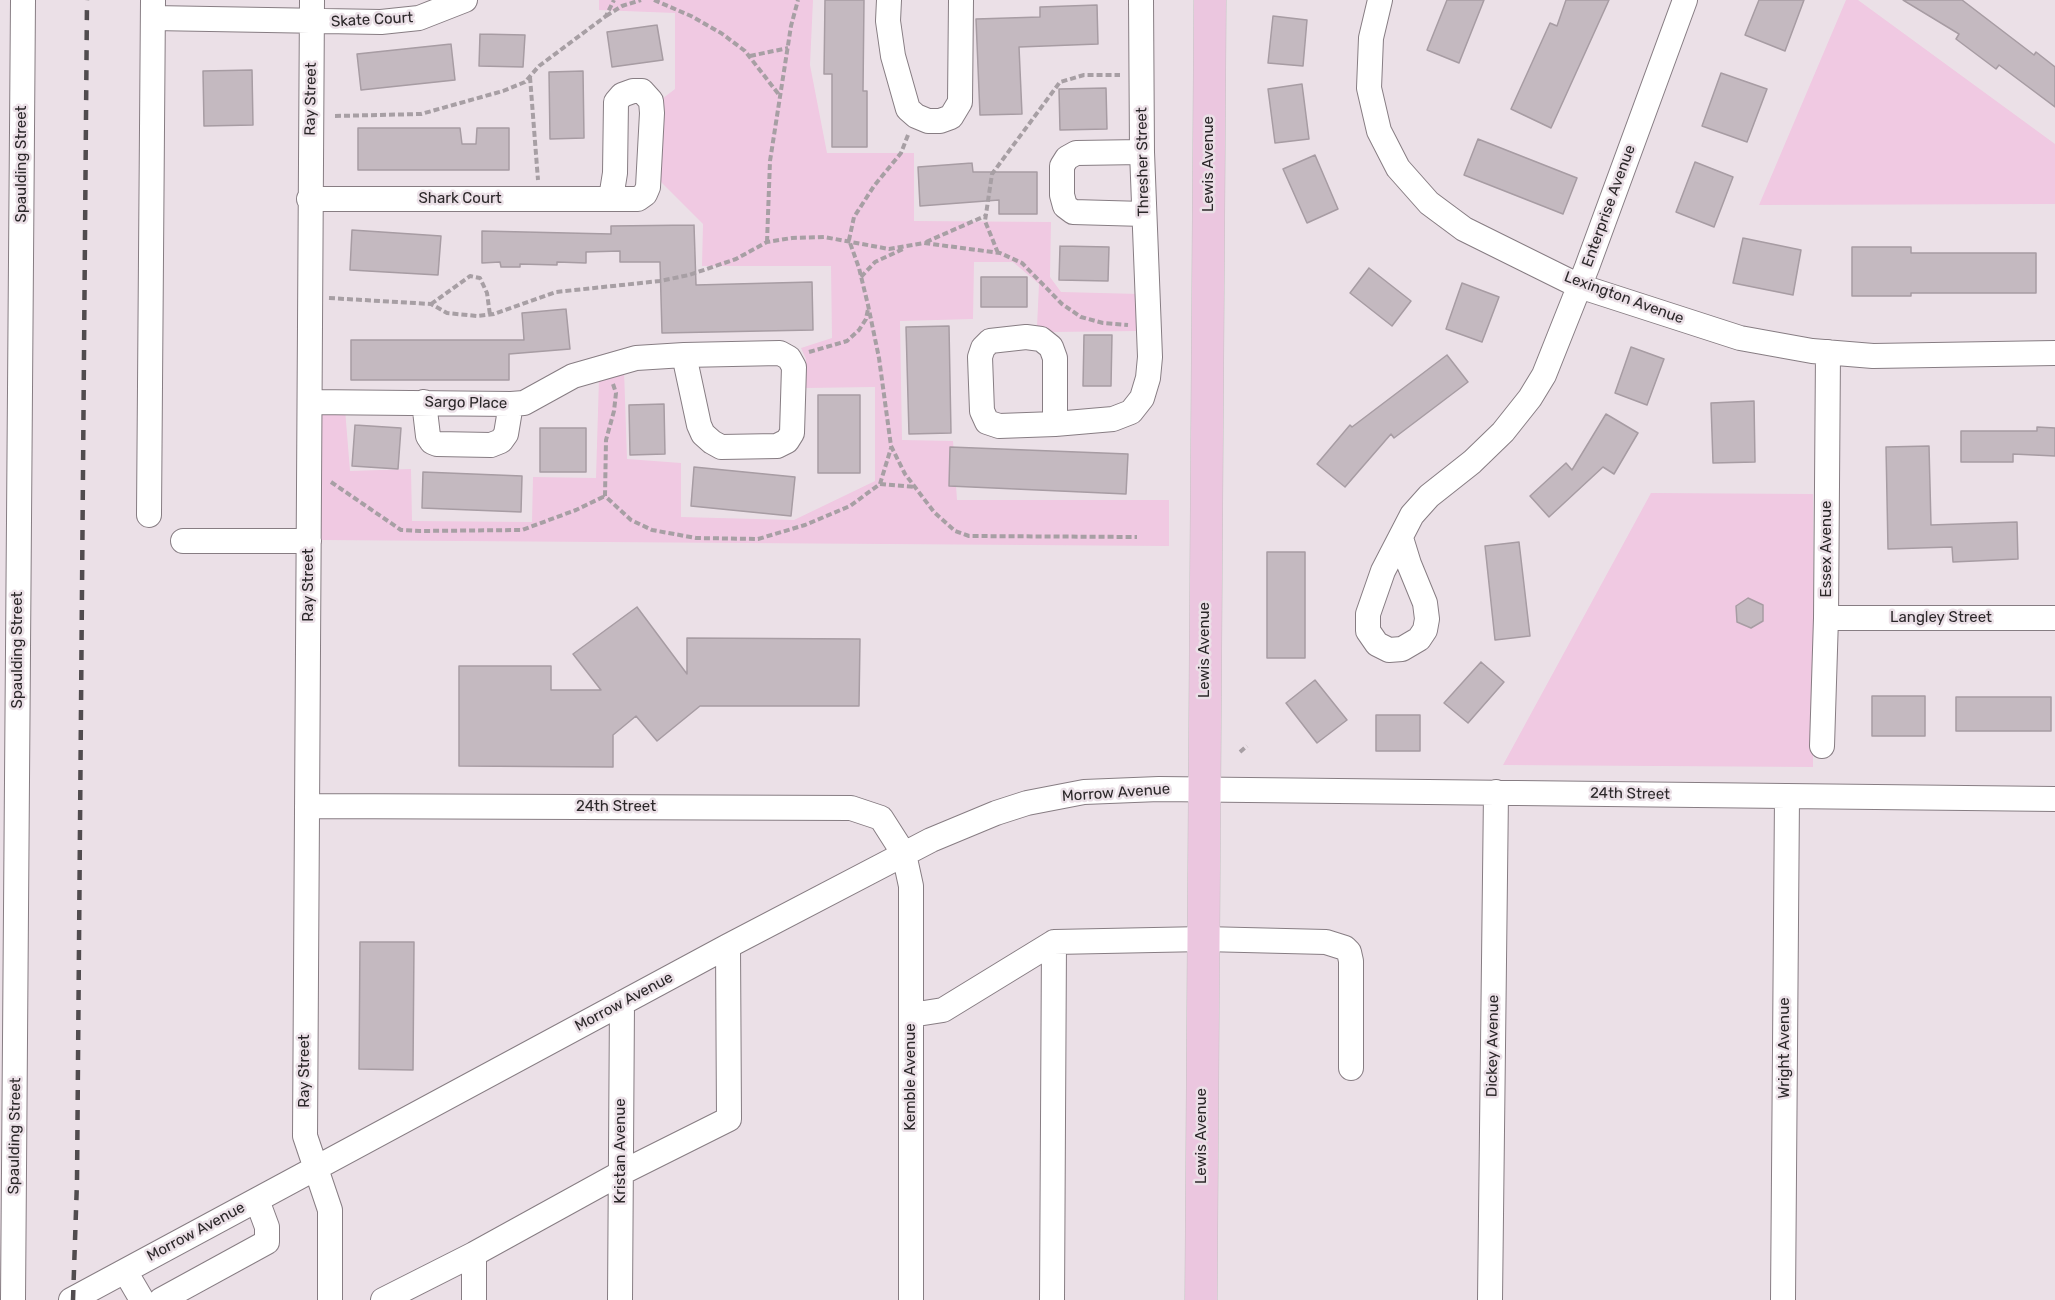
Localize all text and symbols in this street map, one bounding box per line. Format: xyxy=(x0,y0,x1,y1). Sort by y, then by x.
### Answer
street label: Skate Court xyxy=(330,9,414,31)
street label: Ray Street xyxy=(301,62,321,136)
street label: Spaulding Street xyxy=(13,106,31,222)
street label: Thresher Street xyxy=(1133,107,1153,217)
street label: Lewis Avenue xyxy=(1200,116,1218,212)
street label: Enterprise Avenue xyxy=(1579,143,1639,269)
street label: Shark Court xyxy=(418,190,502,208)
street label: Lexington Avenue xyxy=(1562,268,1686,328)
street label: Sargo Place xyxy=(425,393,507,413)
street label: Essex Avenue xyxy=(1818,501,1836,597)
street label: Ray Street xyxy=(300,548,318,622)
street label: Spaulding Street xyxy=(9,592,27,708)
street label: Lewis Avenue xyxy=(1196,602,1214,698)
street label: Langley Street xyxy=(1890,609,1992,627)
street label: Morrow Avenue xyxy=(1061,780,1171,806)
street label: 24th Street xyxy=(1590,784,1670,804)
street label: 24th Street xyxy=(576,798,656,816)
street label: Morrow Avenue xyxy=(572,969,676,1035)
street label: Dickey Avenue xyxy=(1483,995,1503,1097)
street label: Wright Avenue xyxy=(1776,997,1794,1099)
street label: Kemble Avenue xyxy=(902,1023,920,1131)
street label: Ray Street xyxy=(296,1034,314,1108)
street label: Spaulding Street xyxy=(5,1077,25,1195)
street label: Lewis Avenue xyxy=(1193,1088,1211,1184)
street label: Kristan Avenue xyxy=(612,1098,630,1204)
street label: Morrow Avenue xyxy=(144,1199,248,1265)

